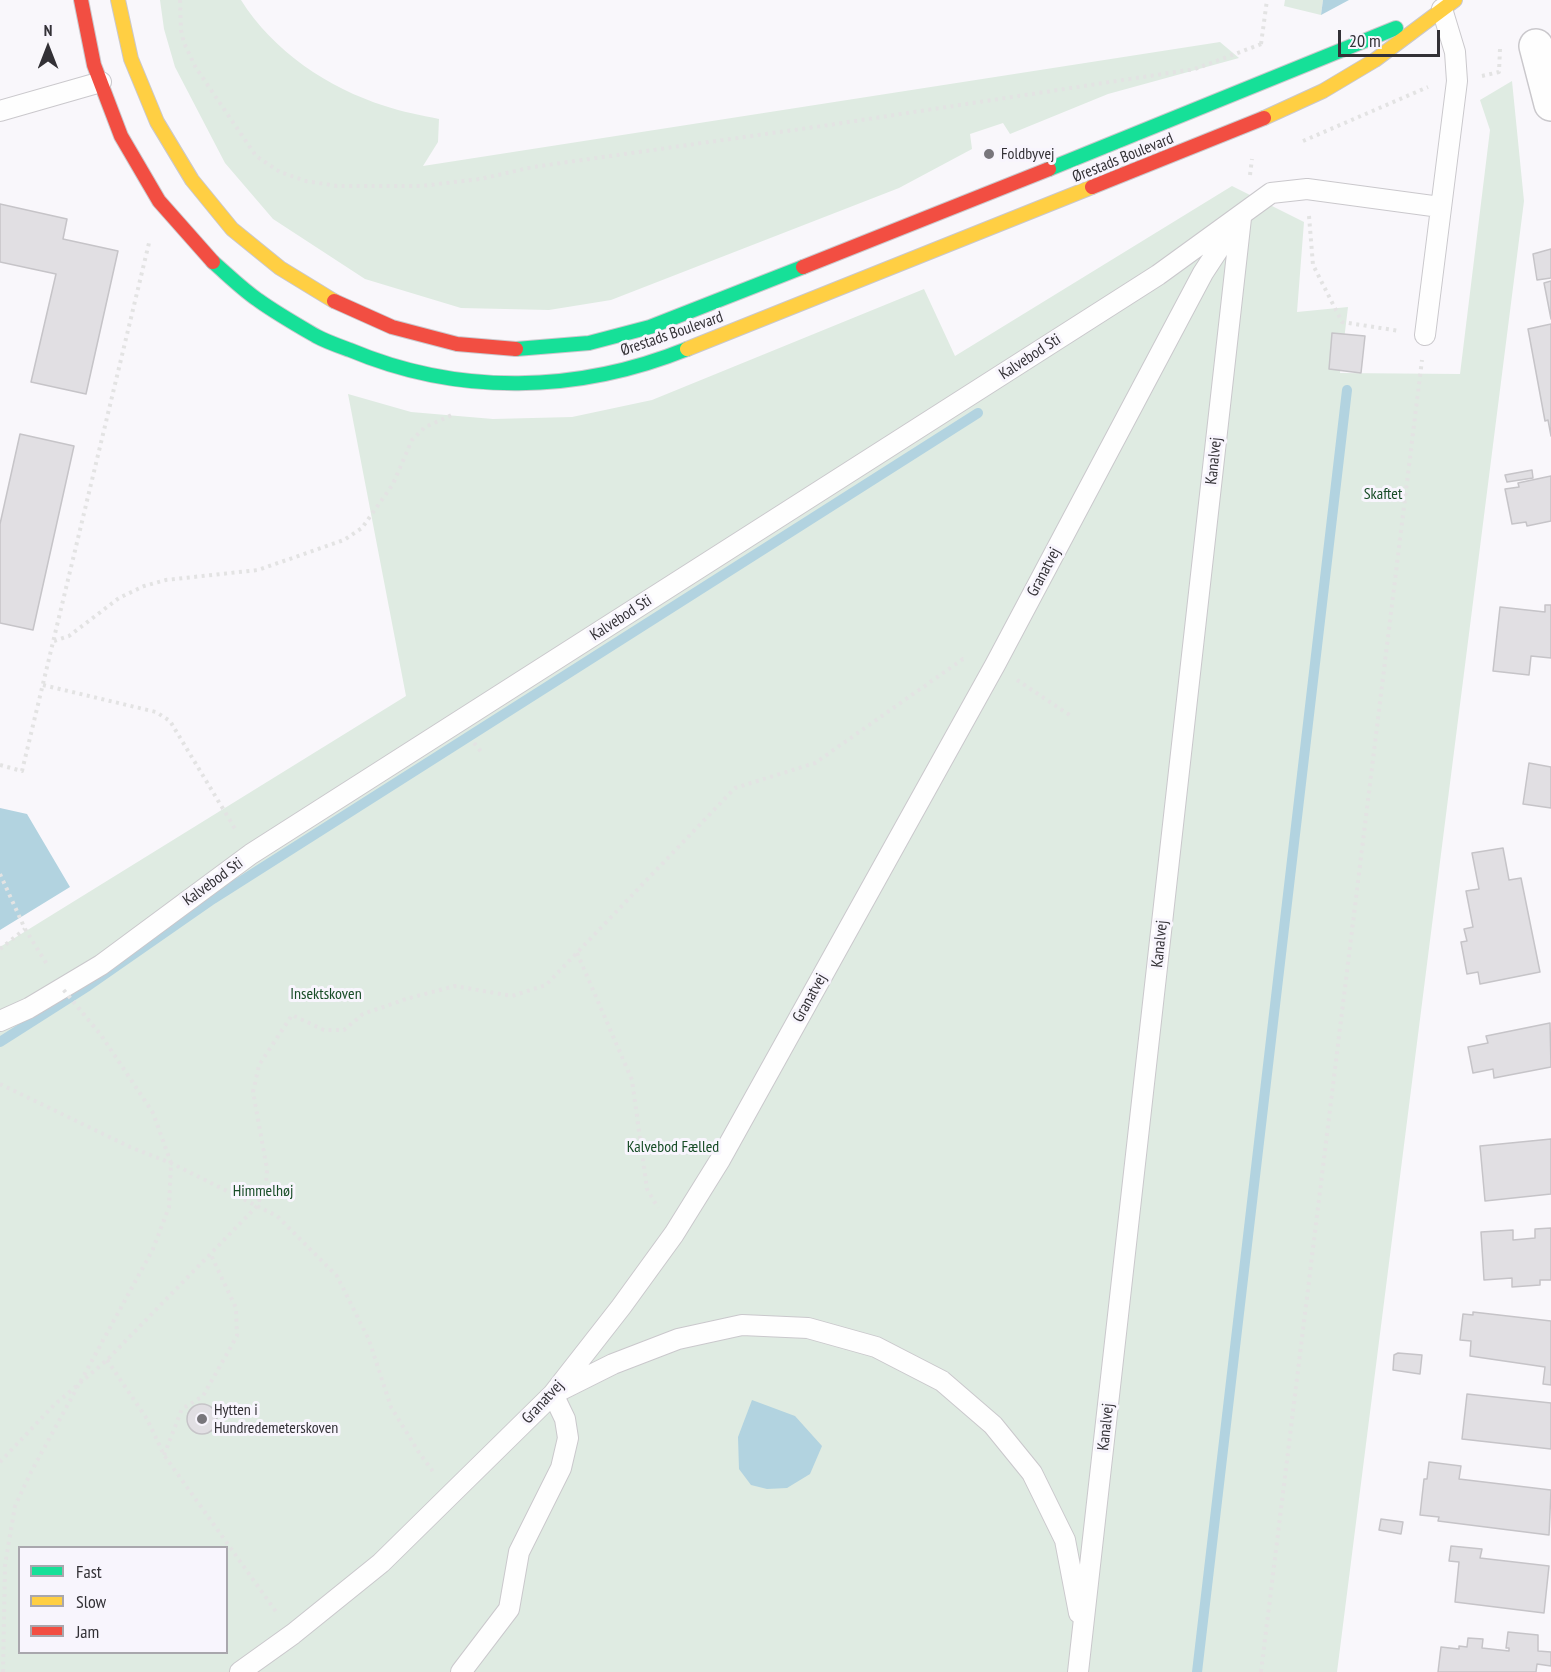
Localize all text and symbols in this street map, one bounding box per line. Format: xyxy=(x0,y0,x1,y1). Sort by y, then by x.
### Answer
north arrow xyxy=(18,18,78,78)
scale bar xyxy=(1341,18,1443,56)
text: N xyxy=(44,20,52,40)
text: 20 m xyxy=(1349,29,1381,52)
street label: Ørestads Boulevard xyxy=(1070,129,1176,187)
place label: Foldbyvej xyxy=(1001,144,1054,164)
marker: Foldbyvej xyxy=(982,147,996,161)
street label: Ørestads Boulevard xyxy=(618,307,726,361)
street label: Kalvebod Sti xyxy=(996,330,1064,384)
street label: Kanalvej xyxy=(1202,436,1226,486)
park label: Skaftet xyxy=(1364,484,1402,504)
street label: Granatvej xyxy=(1023,544,1065,600)
street label: Kalvebod Sti xyxy=(587,591,655,645)
street label: Kalvebod Sti xyxy=(179,854,247,910)
street label: Kanalvej xyxy=(1148,919,1172,969)
street label: Granatvej xyxy=(789,970,831,1026)
park label: Insektskoven xyxy=(290,984,362,1004)
park label: Kalvebod Fælled xyxy=(627,1137,719,1157)
park label: Himmelhøj xyxy=(233,1181,293,1201)
street label: Granatvej xyxy=(518,1376,568,1428)
place label: Hytten i Hundredemeterskoven xyxy=(214,1400,338,1438)
street label: Kanalvej xyxy=(1094,1402,1118,1452)
marker: Hytten i Hundredemeterskoven xyxy=(195,1412,209,1426)
legend xyxy=(18,1546,228,1654)
text: Fast xyxy=(76,1560,102,1583)
text: Slow xyxy=(76,1590,106,1613)
text: Jam xyxy=(76,1620,99,1643)

